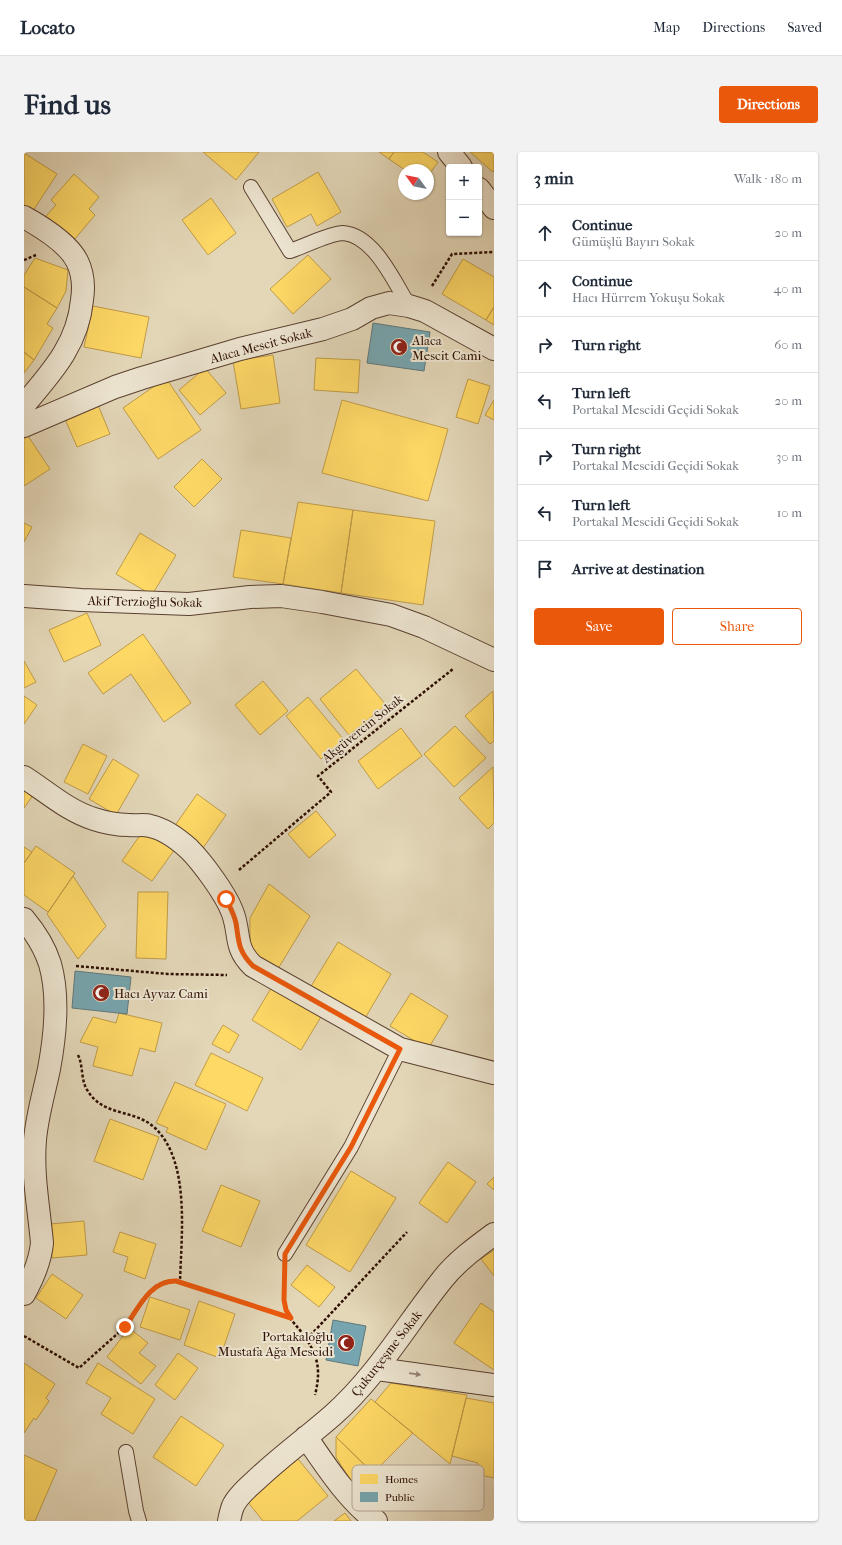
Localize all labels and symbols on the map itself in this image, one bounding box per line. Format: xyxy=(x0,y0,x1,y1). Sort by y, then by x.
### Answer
north arrow xyxy=(398,164,434,200)
street label: Alaca Mescit Sokak xyxy=(207,325,314,367)
place label: Alaca Mescit Cami xyxy=(411,333,481,363)
mosque icon: Alaca Mescit Cami xyxy=(389,337,409,357)
street label: Akif Terzioğlu Sokak xyxy=(86,593,203,610)
street label: Akgüvercin Sokak xyxy=(318,691,406,766)
route start xyxy=(217,890,235,908)
mosque icon: Hacı Ayvaz Cami xyxy=(91,983,111,1003)
place label: Hacı Ayvaz Cami xyxy=(114,986,208,1001)
street label: Çukurçeşme Sokak xyxy=(348,1307,426,1400)
route end xyxy=(116,1318,134,1336)
place label: Portakaloğlu Mustafa Ağa Mescidi xyxy=(218,1329,334,1359)
mosque icon: Portakaloğlu Mustafa Ağa Mescidi xyxy=(336,1333,356,1353)
one-way arrow xyxy=(409,1371,421,1377)
legend xyxy=(352,1465,484,1511)
text: Homes xyxy=(385,1473,418,1486)
text: Public xyxy=(385,1491,415,1504)

